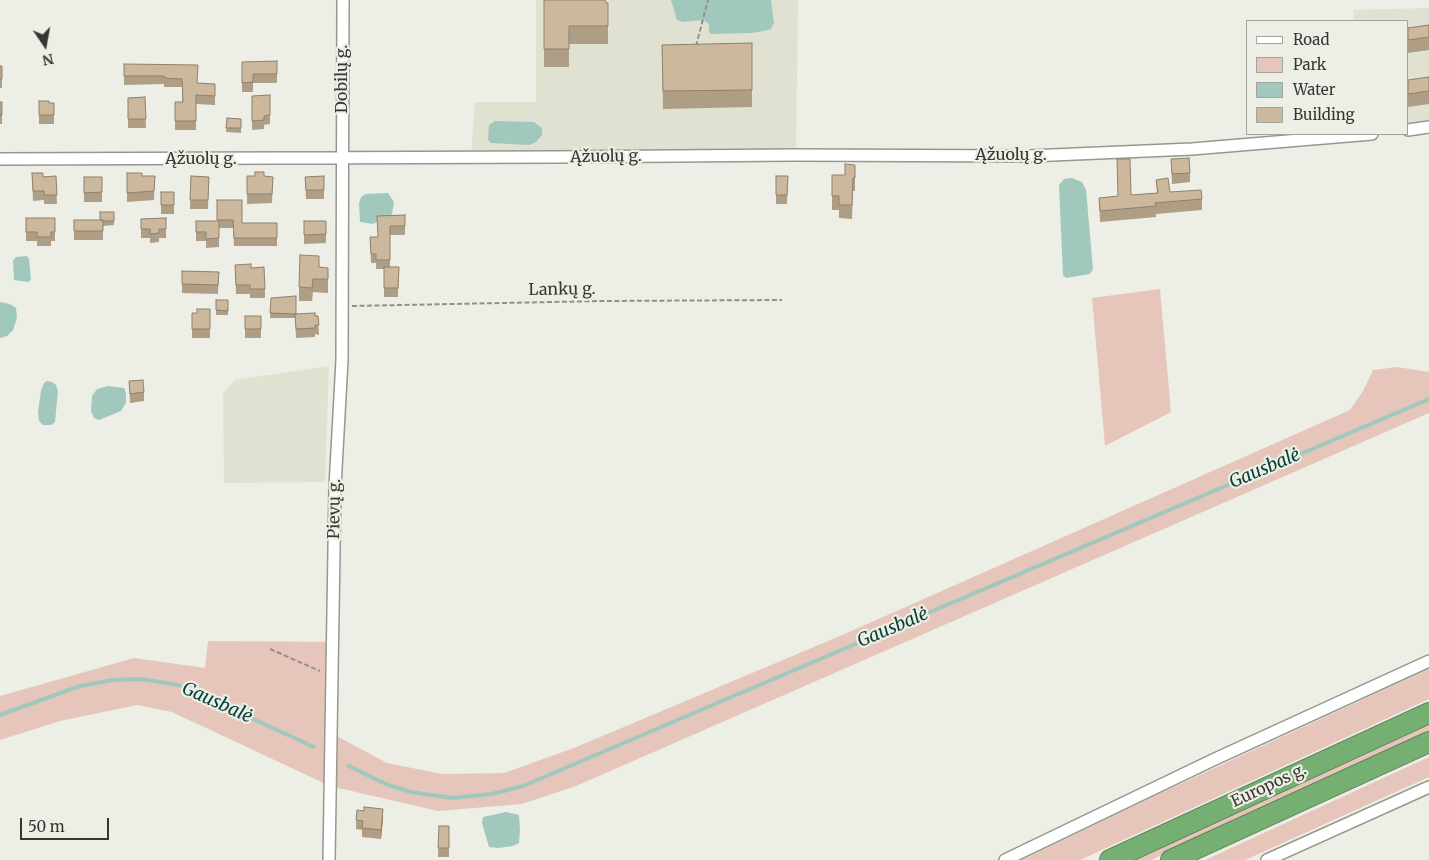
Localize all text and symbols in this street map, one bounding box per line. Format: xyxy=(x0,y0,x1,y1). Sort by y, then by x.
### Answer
north arrow xyxy=(20,20,70,70)
legend xyxy=(1246,20,1409,135)
text: Road xyxy=(1293,30,1329,49)
street label: Dobilų g. xyxy=(332,45,352,113)
text: N xyxy=(41,50,55,70)
text: Park xyxy=(1293,55,1326,74)
text: Water xyxy=(1293,80,1335,99)
text: Building xyxy=(1293,105,1355,124)
street label: Ąžuolų g. xyxy=(975,145,1047,165)
street label: Ąžuolų g. xyxy=(570,147,642,167)
street label: Ąžuolų g. xyxy=(165,149,237,169)
street label: Lankų g. xyxy=(528,280,596,300)
water label: Gausbalė xyxy=(1226,444,1304,494)
street label: Pievų g. xyxy=(325,479,345,539)
water label: Gausbalė xyxy=(854,603,932,653)
water label: Gausbalė xyxy=(178,678,256,728)
street label: Europos g. xyxy=(1228,760,1310,812)
scale bar xyxy=(22,808,111,840)
text: 50 m xyxy=(28,817,65,836)

